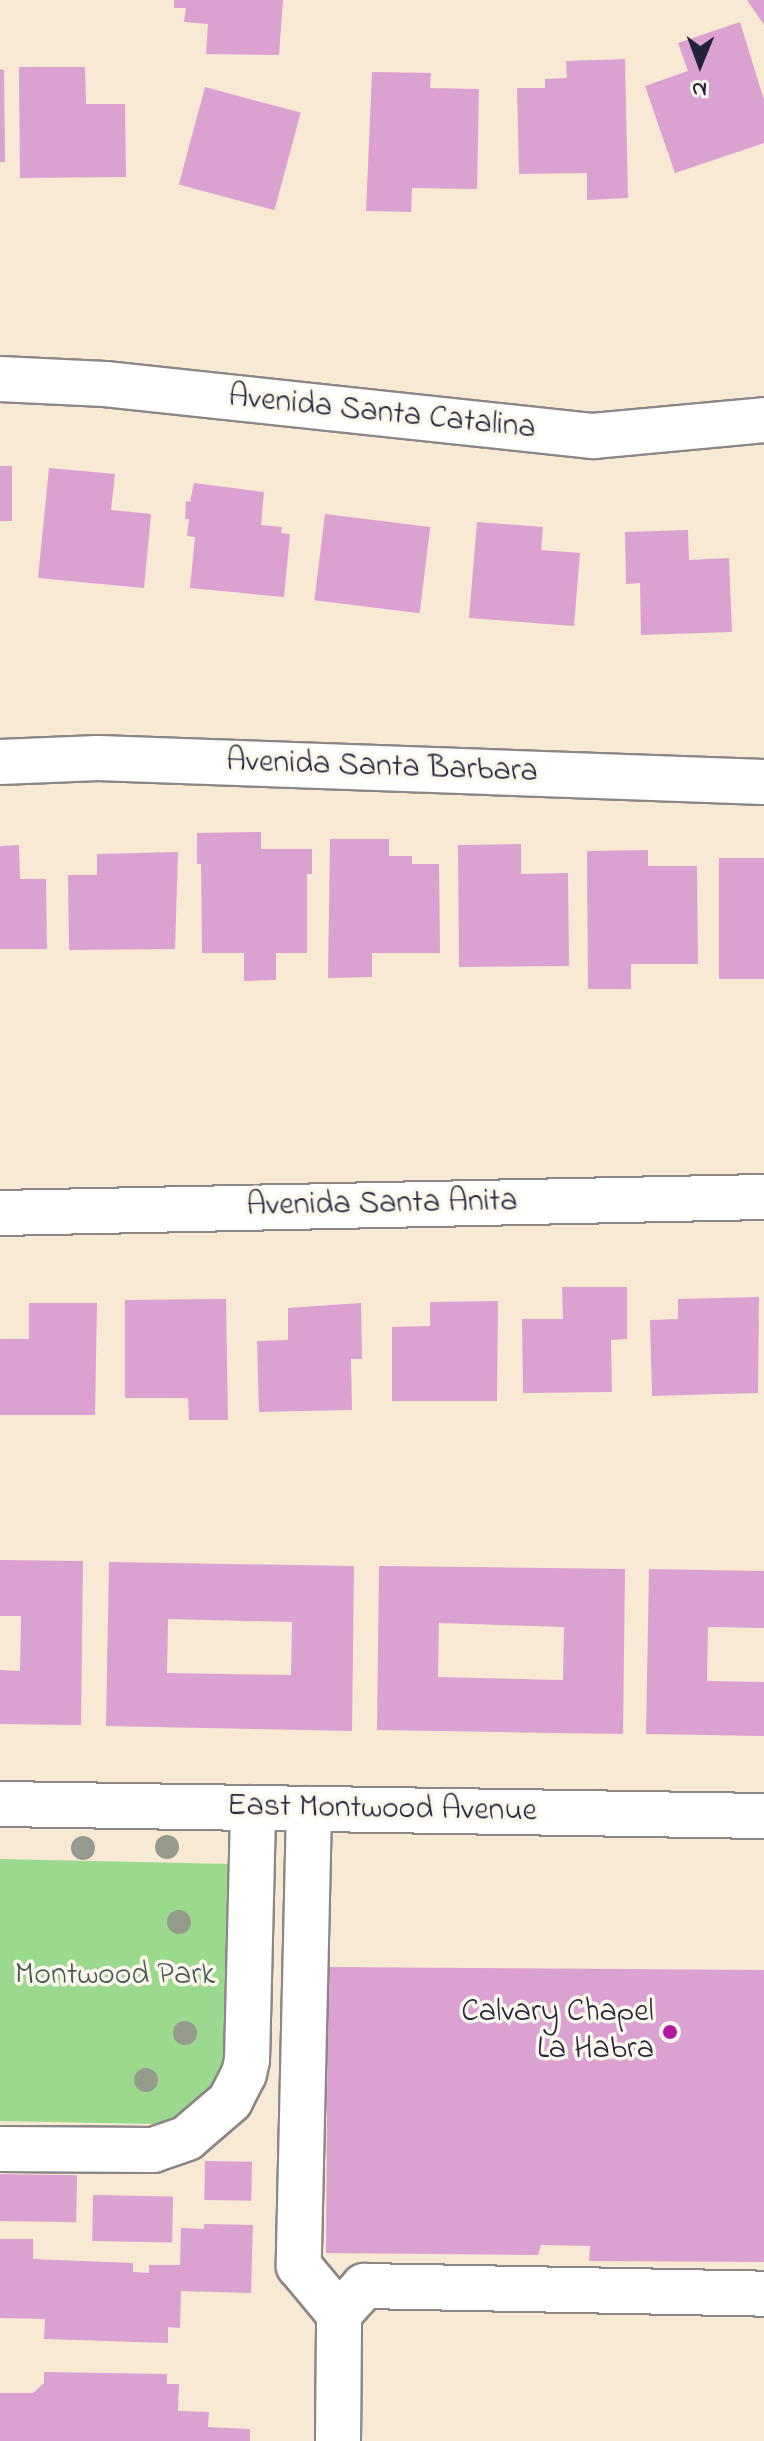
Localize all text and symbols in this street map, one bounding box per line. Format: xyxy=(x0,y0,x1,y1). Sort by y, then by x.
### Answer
north arrow xyxy=(660,24,740,104)
text: N xyxy=(692,72,707,104)
street label: Avenida Santa Catalina xyxy=(226,379,538,449)
street label: Avenida Santa Barbara xyxy=(225,743,539,793)
street label: Avenida Santa Anita xyxy=(246,1183,518,1227)
street label: East Montwood Avenue xyxy=(227,1788,537,1832)
park label: Montwood Park xyxy=(15,1957,215,1995)
place label: Calvary Chapel La Habra xyxy=(461,1995,654,2070)
marker: Calvary Chapel La Habra xyxy=(661,2023,679,2041)

